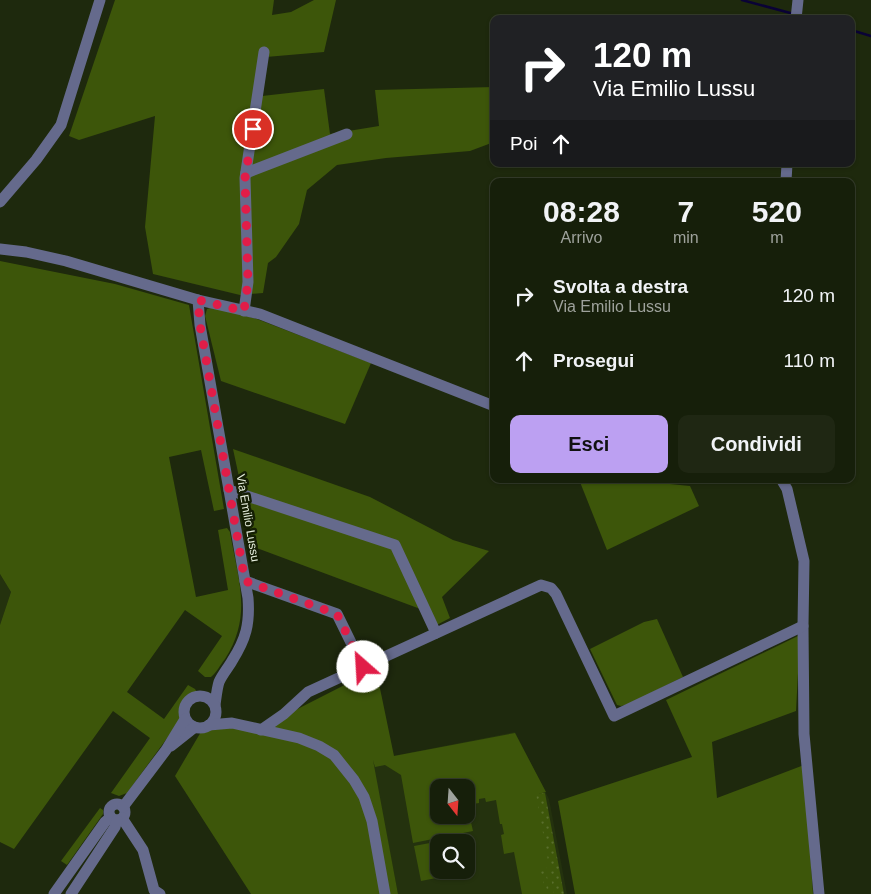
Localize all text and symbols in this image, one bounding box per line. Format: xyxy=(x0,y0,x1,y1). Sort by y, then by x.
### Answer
icon: right xyxy=(510,35,575,100)
text: 120 m xyxy=(593,35,692,74)
text: Via Emilio Lussu xyxy=(593,76,755,101)
pin xyxy=(232,108,274,150)
icon: arrive xyxy=(239,115,267,143)
icon: ahead xyxy=(547,130,575,158)
text: Poi xyxy=(510,133,537,154)
text: 08:28 xyxy=(543,195,620,228)
text: 7 xyxy=(677,195,694,228)
text: 520 xyxy=(752,195,802,228)
text: Arrivo xyxy=(561,229,602,246)
text: min xyxy=(673,229,699,246)
text: m xyxy=(770,229,783,246)
text: Svolta a destra xyxy=(553,276,688,297)
icon: right xyxy=(510,282,538,310)
text: 120 m xyxy=(782,285,835,306)
text: Via Emilio Lussu xyxy=(553,298,671,315)
icon: ahead xyxy=(510,347,538,375)
text: Prosegui xyxy=(553,350,634,371)
text: 110 m xyxy=(784,350,835,371)
button: Esci xyxy=(510,415,668,473)
button: Condividi xyxy=(678,415,835,473)
street label: Via Emilio Lussu xyxy=(233,473,263,563)
position arrow xyxy=(336,640,388,692)
north arrow xyxy=(430,779,475,824)
map controls xyxy=(430,779,475,879)
button: search xyxy=(430,834,475,879)

